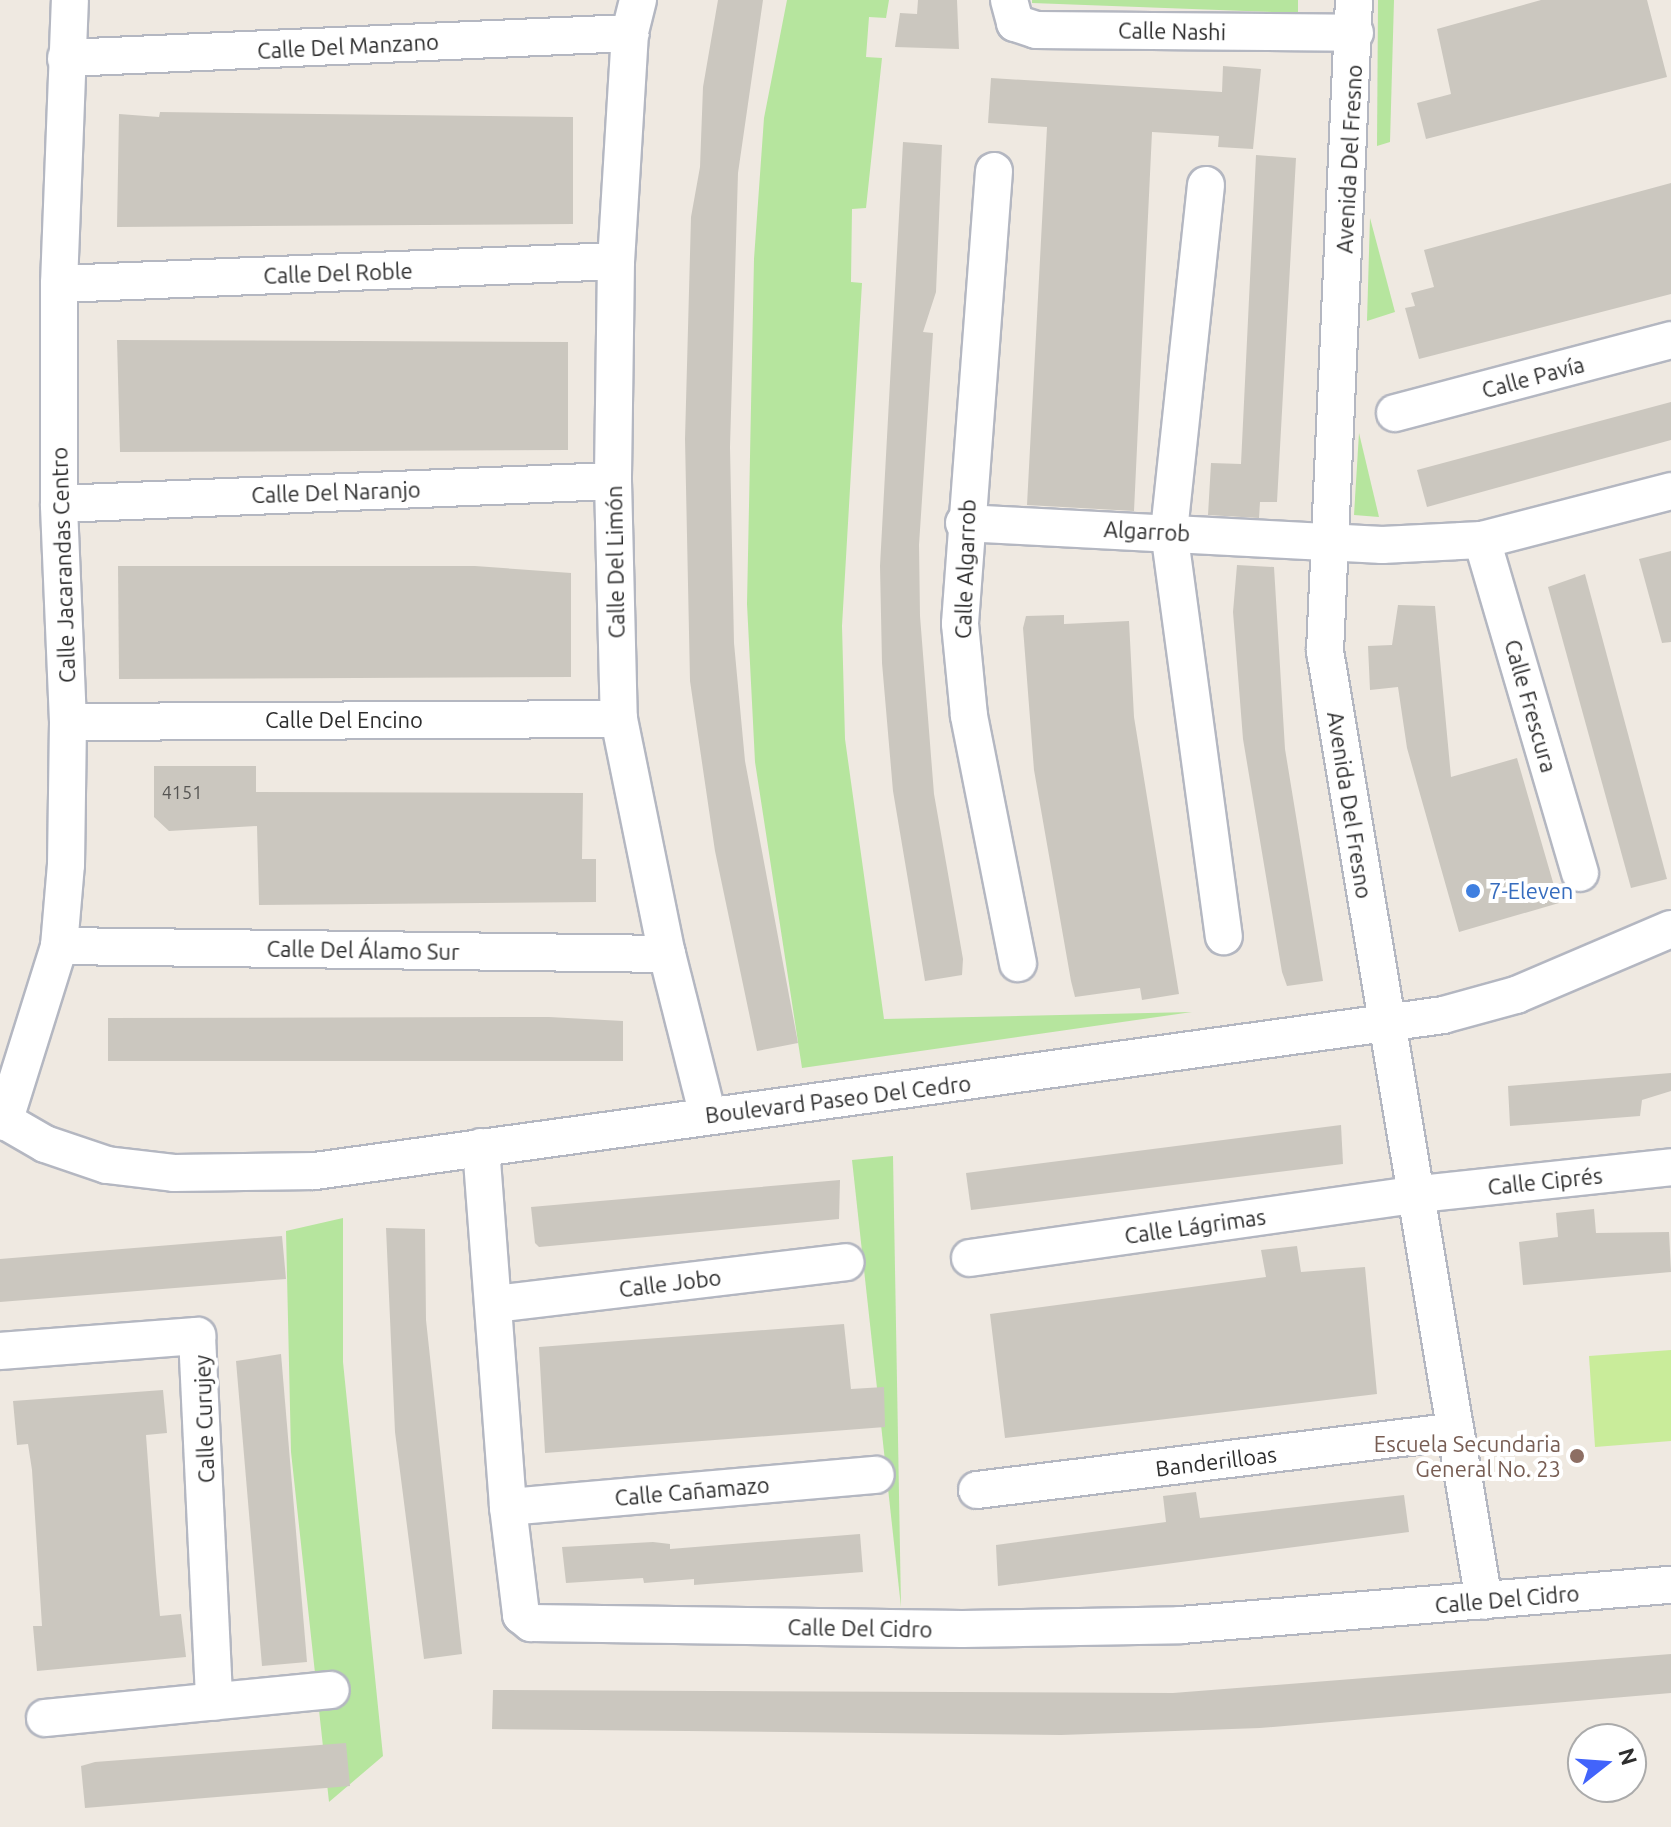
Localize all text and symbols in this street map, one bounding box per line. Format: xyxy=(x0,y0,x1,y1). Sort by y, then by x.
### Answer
street label: Calle Nashi xyxy=(1118,17,1226,45)
street label: Calle Del Manzano xyxy=(257,28,439,64)
street label: Avenida Del Fresno xyxy=(1331,64,1367,254)
street label: Calle Del Roble xyxy=(263,257,413,289)
street label: Calle Pavía xyxy=(1479,351,1587,403)
street label: Calle Jacarandas Centro xyxy=(46,447,80,683)
street label: Calle Del Naranjo xyxy=(251,476,421,508)
street label: Calle Del Limón xyxy=(600,485,630,639)
street label: Calle Algarrob xyxy=(949,499,981,639)
street label: Algarrob xyxy=(1103,516,1191,546)
street label: Calle Frescura xyxy=(1499,636,1563,776)
street label: Calle Del Encino xyxy=(265,707,423,733)
street label: Avenida Del Fresno xyxy=(1322,710,1378,900)
house number: 4151 xyxy=(162,781,202,803)
place label: 7-Eleven xyxy=(1489,878,1573,904)
marker: 7-Eleven xyxy=(1464,882,1482,900)
street label: Calle Del Álamo Sur xyxy=(266,935,460,965)
street label: Boulevard Paseo Del Cedro xyxy=(704,1070,972,1128)
street label: Calle Ciprés xyxy=(1486,1162,1604,1200)
street label: Calle Lágrimas xyxy=(1123,1203,1267,1249)
street label: Calle Jobo xyxy=(617,1264,723,1302)
street label: Calle Curujey xyxy=(189,1354,219,1484)
place label: Escuela Secundaria General No. 23 xyxy=(1374,1430,1561,1482)
street label: Banderilloas xyxy=(1154,1440,1278,1482)
marker: Escuela Secundaria General No. 23 xyxy=(1568,1447,1586,1465)
street label: Calle Cañamazo xyxy=(614,1471,770,1511)
street label: Calle Del Cidro xyxy=(1434,1580,1580,1618)
street label: Calle Del Cidro xyxy=(787,1614,933,1642)
north arrow xyxy=(1567,1723,1647,1803)
text: N xyxy=(1614,1745,1643,1768)

